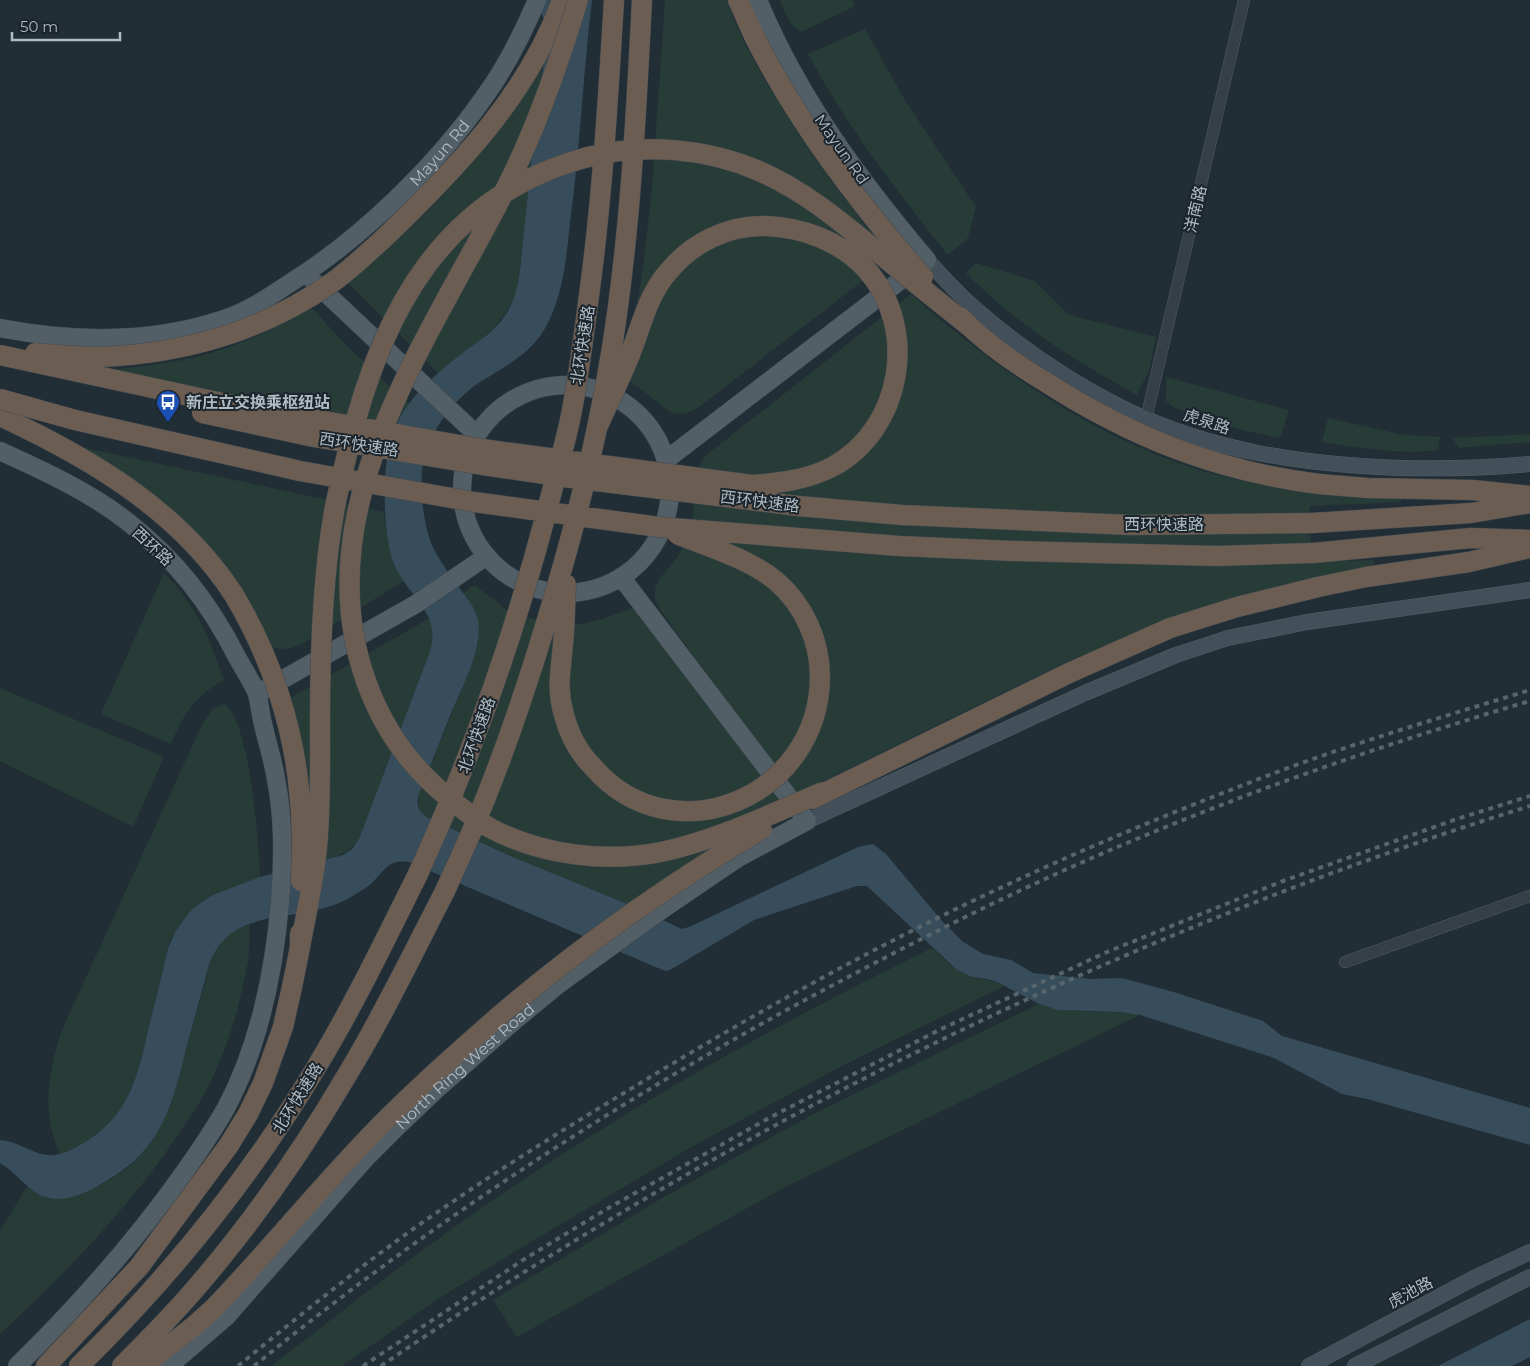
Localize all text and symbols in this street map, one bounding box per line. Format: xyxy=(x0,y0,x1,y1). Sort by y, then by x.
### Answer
scale bar xyxy=(12,10,120,42)
text: 50 m xyxy=(20,17,58,36)
street label: Mayun Rd xyxy=(811,111,873,188)
street label: Mayun Rd xyxy=(406,116,474,190)
street label: 洋南路 xyxy=(1181,184,1210,235)
street label: 北环快速路 xyxy=(567,304,598,386)
bus stop icon: 新庄立交换乘枢纽站 xyxy=(155,389,181,423)
place label: 新庄立交换乘枢纽站 xyxy=(186,393,330,412)
street label: 虎泉路 xyxy=(1181,405,1233,438)
street label: 西环快速路 xyxy=(318,429,400,460)
street label: 西环快速路 xyxy=(719,487,801,516)
street label: 西环快速路 xyxy=(1124,515,1204,534)
street label: 西环路 xyxy=(129,523,177,570)
street label: 北环快速路 xyxy=(454,694,499,776)
street label: North Ring West Road xyxy=(392,999,538,1133)
street label: 北环快速路 xyxy=(268,1059,327,1137)
street label: 虎池路 xyxy=(1385,1273,1436,1312)

